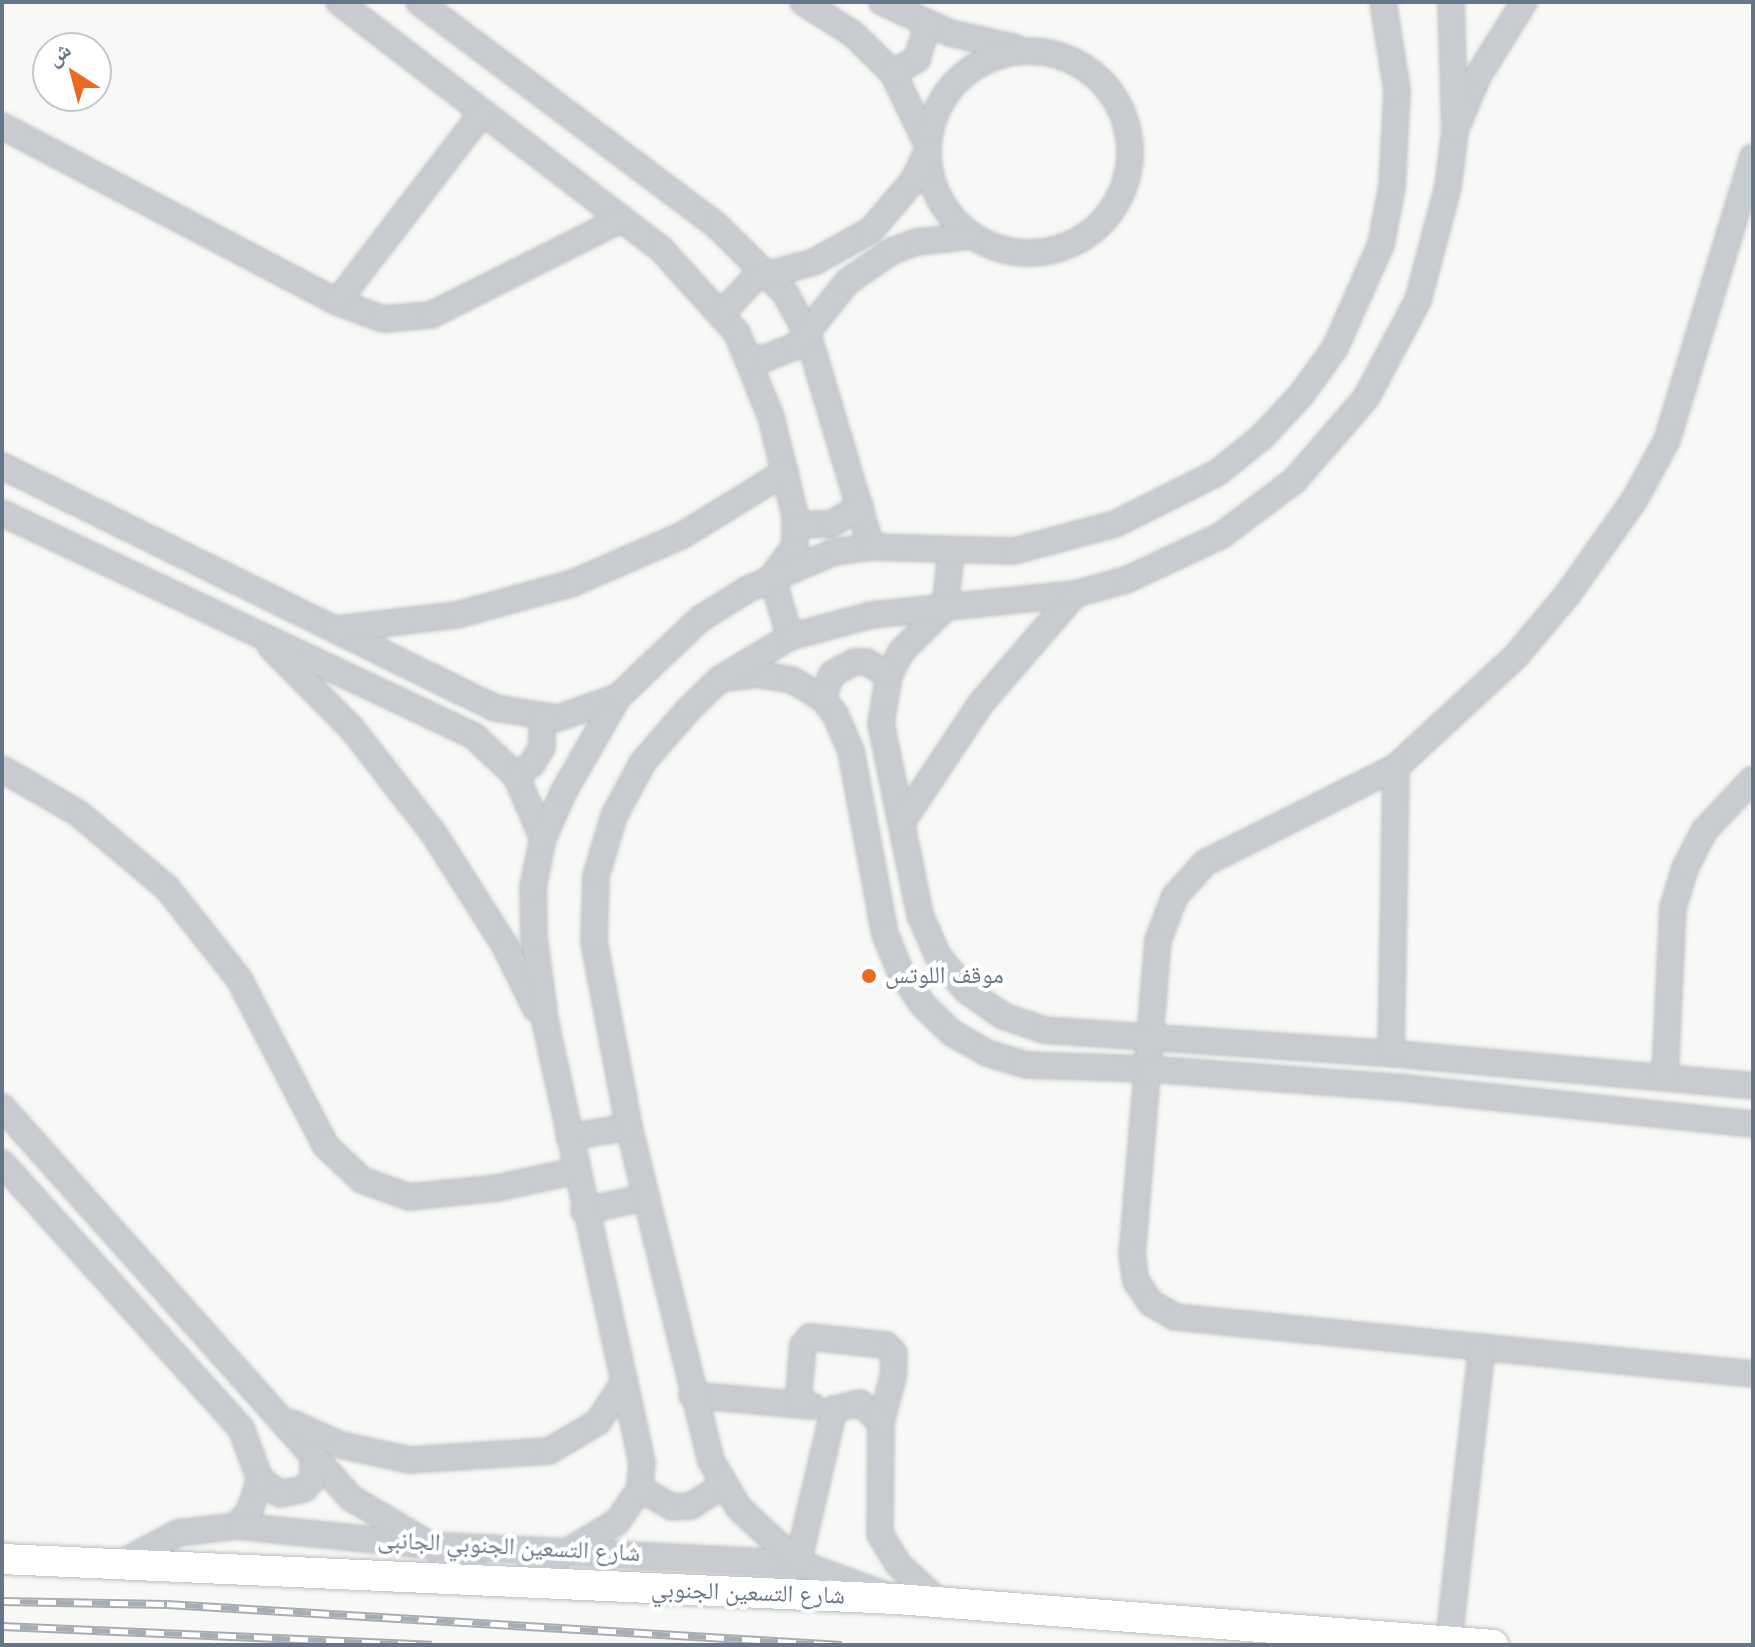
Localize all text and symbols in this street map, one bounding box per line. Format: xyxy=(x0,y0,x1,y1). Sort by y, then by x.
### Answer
north arrow xyxy=(32,32,112,112)
text: ش xyxy=(41,35,77,73)
place label: موقف اللوتس xyxy=(885,962,1004,990)
marker: موقف اللوتس xyxy=(860,967,878,985)
street label: شارع التسعين الجنوبي الجانبى xyxy=(377,1526,641,1568)
street label: شارع التسعين الجنوبي xyxy=(651,1575,845,1611)

